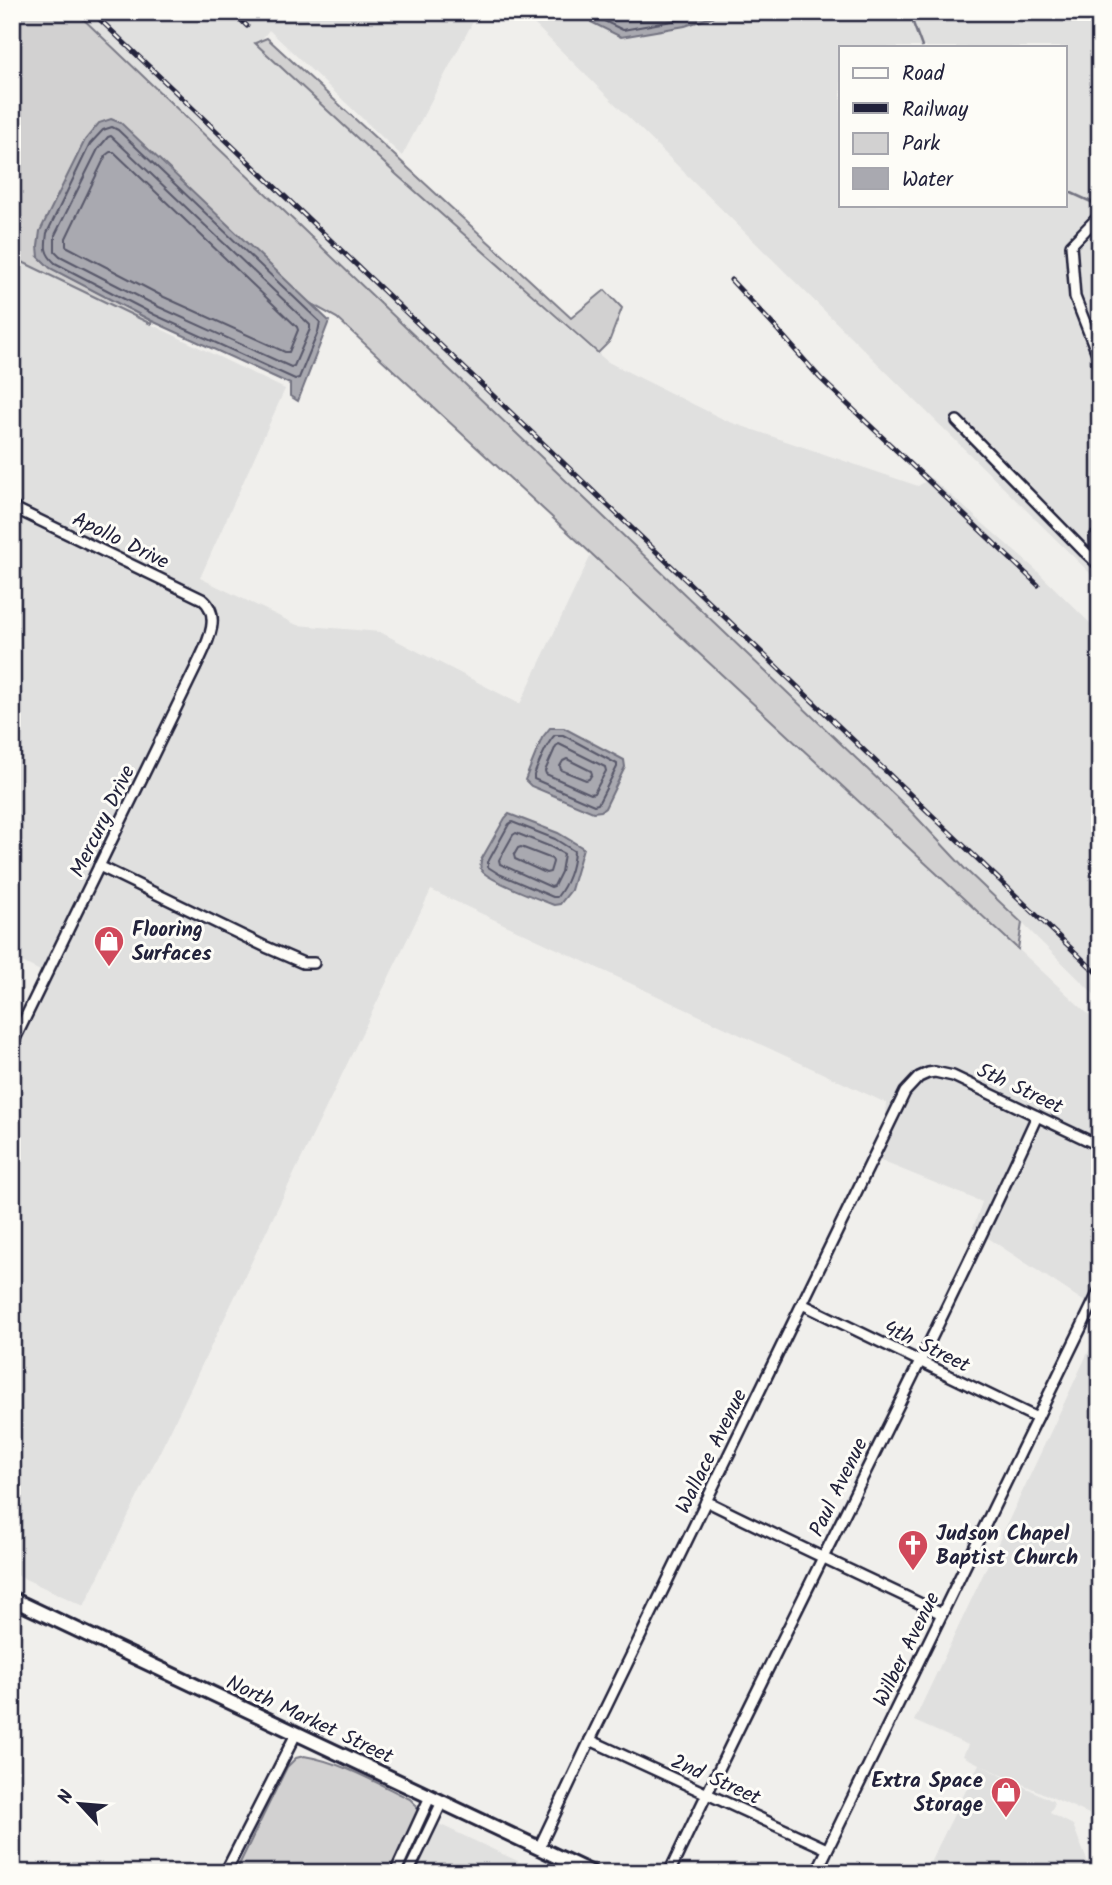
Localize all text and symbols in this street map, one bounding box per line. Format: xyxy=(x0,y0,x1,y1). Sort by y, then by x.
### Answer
legend xyxy=(839,46,1066,206)
text: Road xyxy=(902,58,945,91)
text: Railway xyxy=(902,94,968,127)
text: Park xyxy=(902,128,940,161)
text: Water xyxy=(902,164,954,197)
street label: Apollo Drive xyxy=(66,504,175,579)
street label: Mercury Drive xyxy=(62,759,145,883)
place label: Flooring Surfaces xyxy=(132,914,212,971)
shop icon: Flooring Surfaces xyxy=(92,924,126,968)
street label: 5th Street xyxy=(971,1055,1069,1124)
street label: 4th Street xyxy=(877,1312,976,1383)
street label: Wallace Avenue xyxy=(668,1383,757,1520)
street label: Paul Avenue xyxy=(801,1432,878,1543)
place label: Judson Chapel Baptist Church xyxy=(936,1518,1078,1575)
church icon: Judson Chapel Baptist Church xyxy=(896,1528,930,1572)
street label: Wilber Avenue xyxy=(865,1586,950,1713)
street label: North Market Street xyxy=(220,1667,399,1774)
street label: 2nd Street xyxy=(665,1746,767,1815)
place label: Extra Space Storage xyxy=(871,1765,983,1822)
north arrow xyxy=(46,1770,116,1840)
shop icon: Extra Space Storage xyxy=(989,1775,1023,1819)
text: N xyxy=(50,1785,83,1809)

